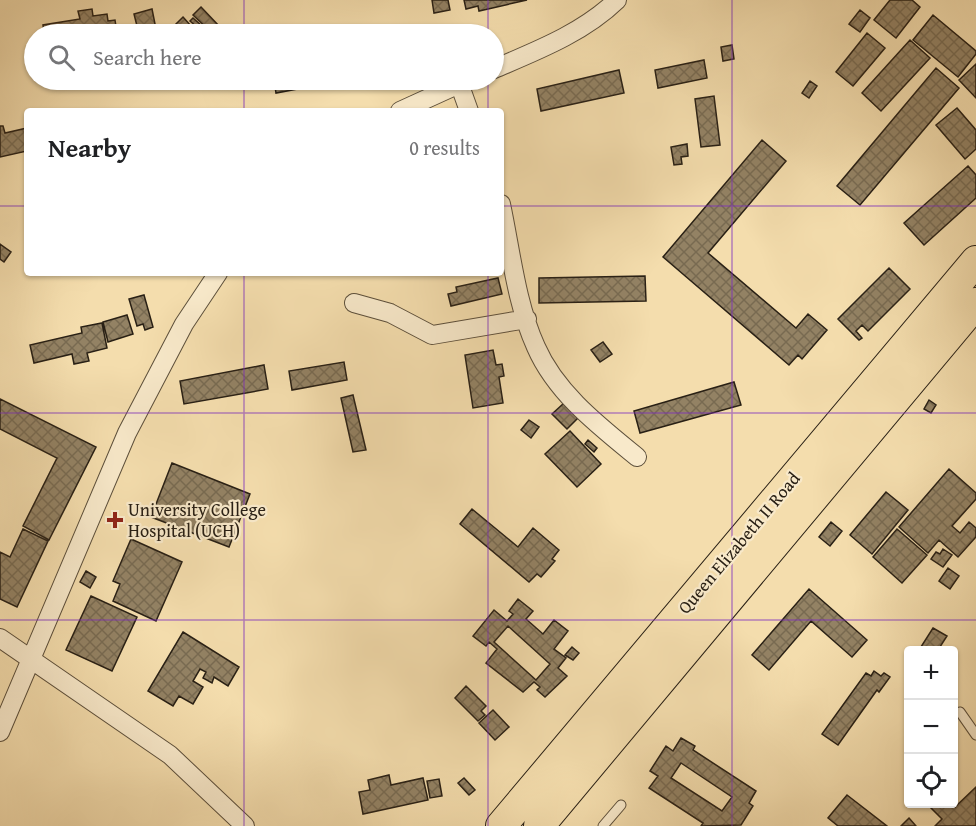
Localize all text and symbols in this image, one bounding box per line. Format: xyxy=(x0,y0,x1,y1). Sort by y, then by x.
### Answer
search box xyxy=(24,24,504,90)
icon: search xyxy=(45,41,78,74)
text: Search here xyxy=(93,41,202,73)
text: Nearby xyxy=(48,128,131,167)
text: 0 results xyxy=(409,133,480,162)
street label: Queen Elizabeth II Road xyxy=(671,465,806,620)
place label: University College Hospital (UCH) xyxy=(128,496,266,544)
marker: University College Hospital (UCH) xyxy=(106,511,124,529)
map controls xyxy=(904,646,958,808)
button: + xyxy=(904,646,958,700)
button: − xyxy=(904,700,958,754)
button: locate xyxy=(904,754,958,808)

